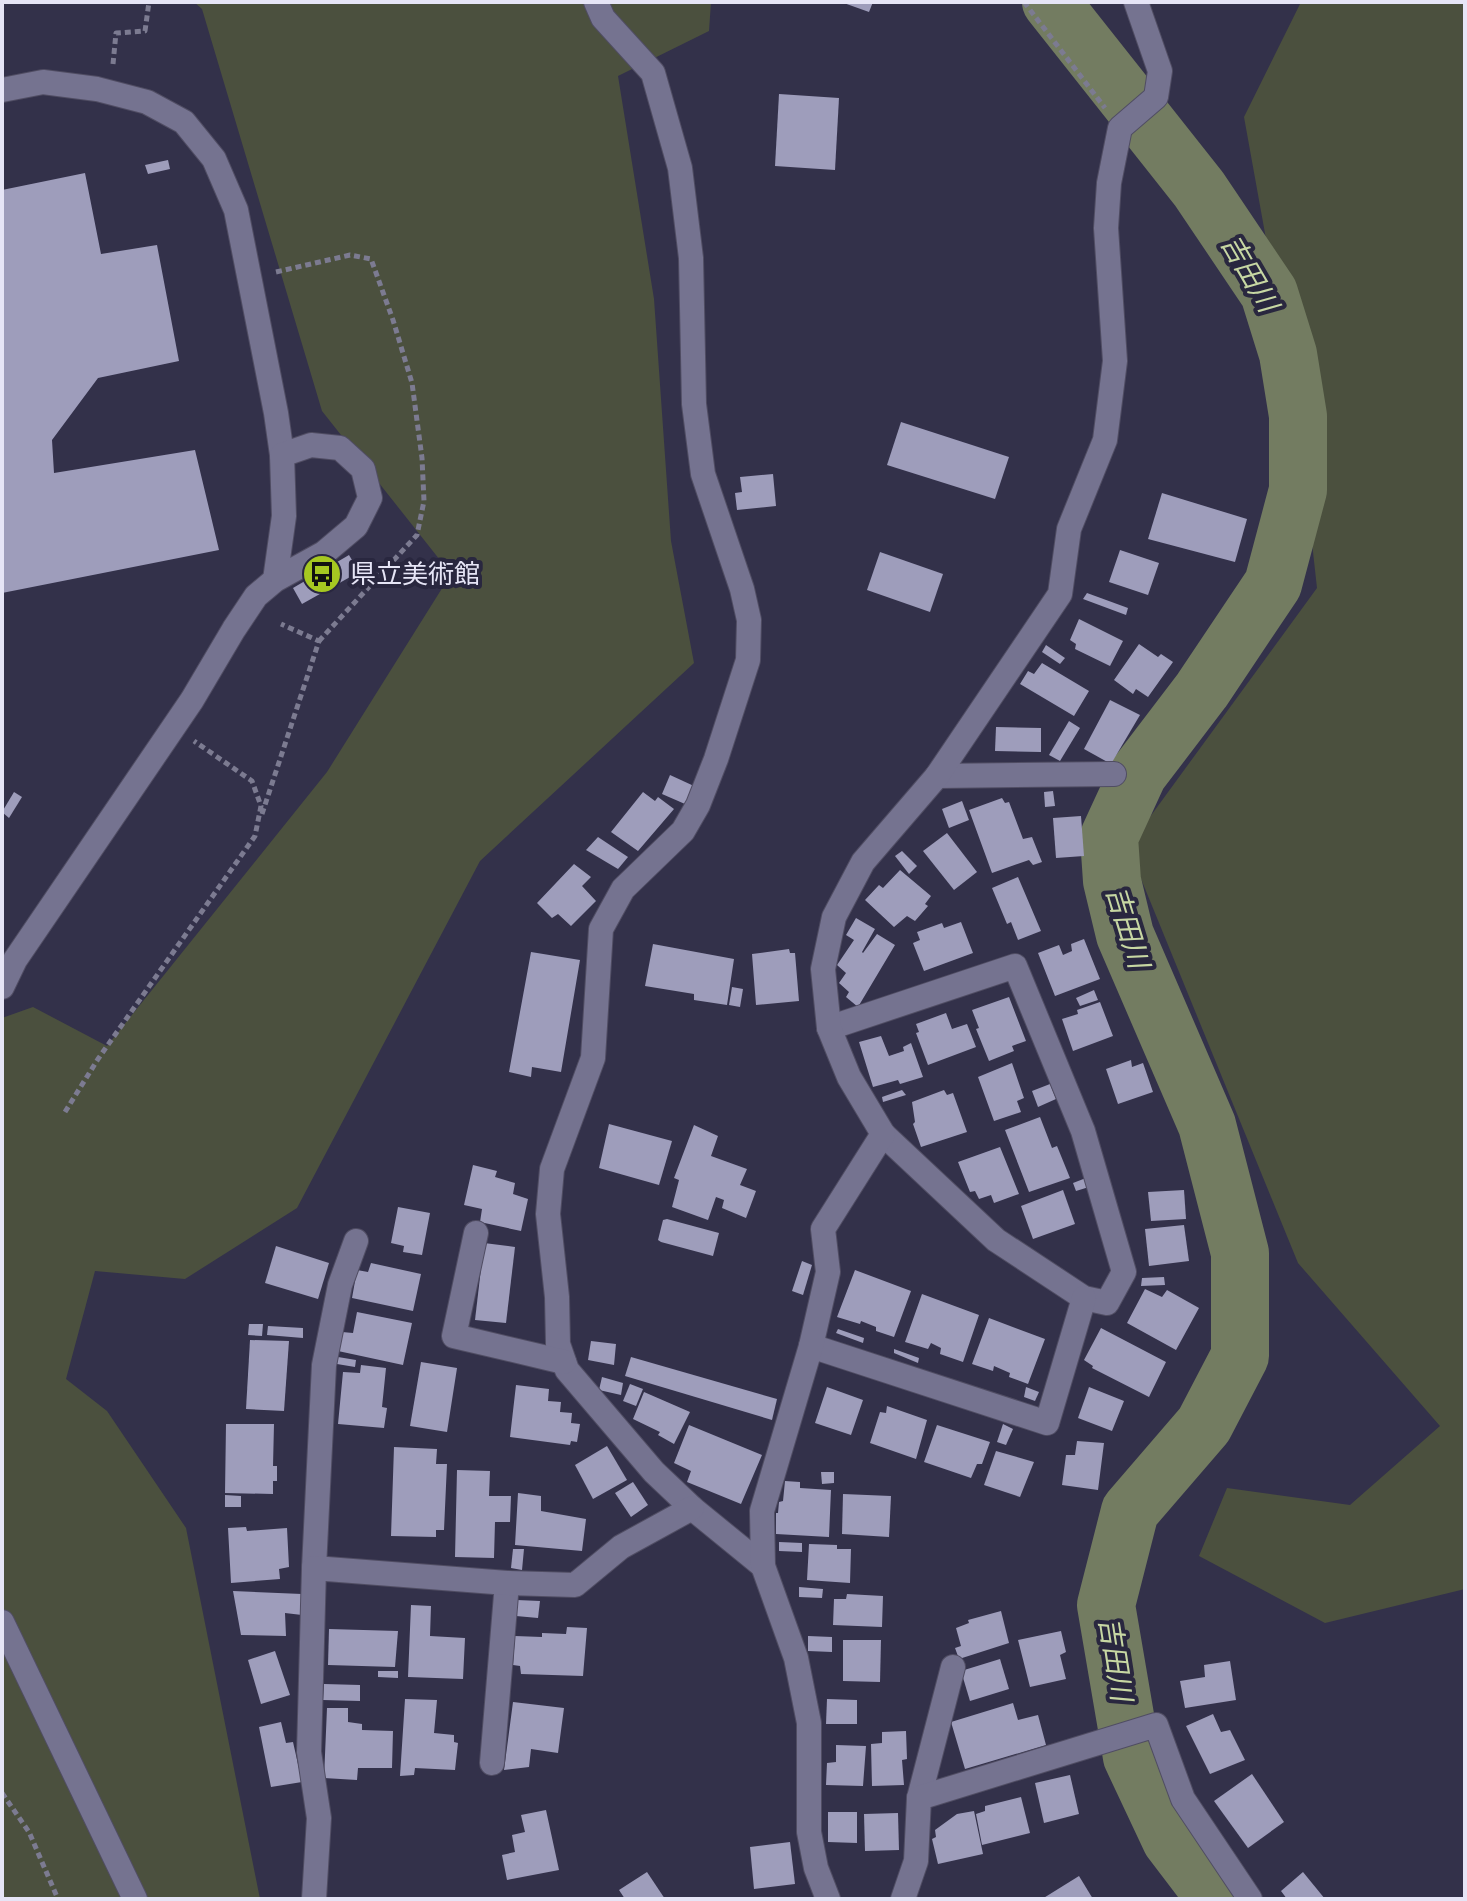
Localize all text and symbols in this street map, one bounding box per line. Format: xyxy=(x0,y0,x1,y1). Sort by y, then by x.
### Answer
water label: 吉田川 xyxy=(1213,229,1285,321)
bus stop icon: 県立美術館 xyxy=(301,553,343,595)
place label: 県立美術館 xyxy=(350,560,480,591)
water label: 吉田川 xyxy=(1099,882,1155,975)
water label: 吉田川 xyxy=(1092,1615,1138,1706)

